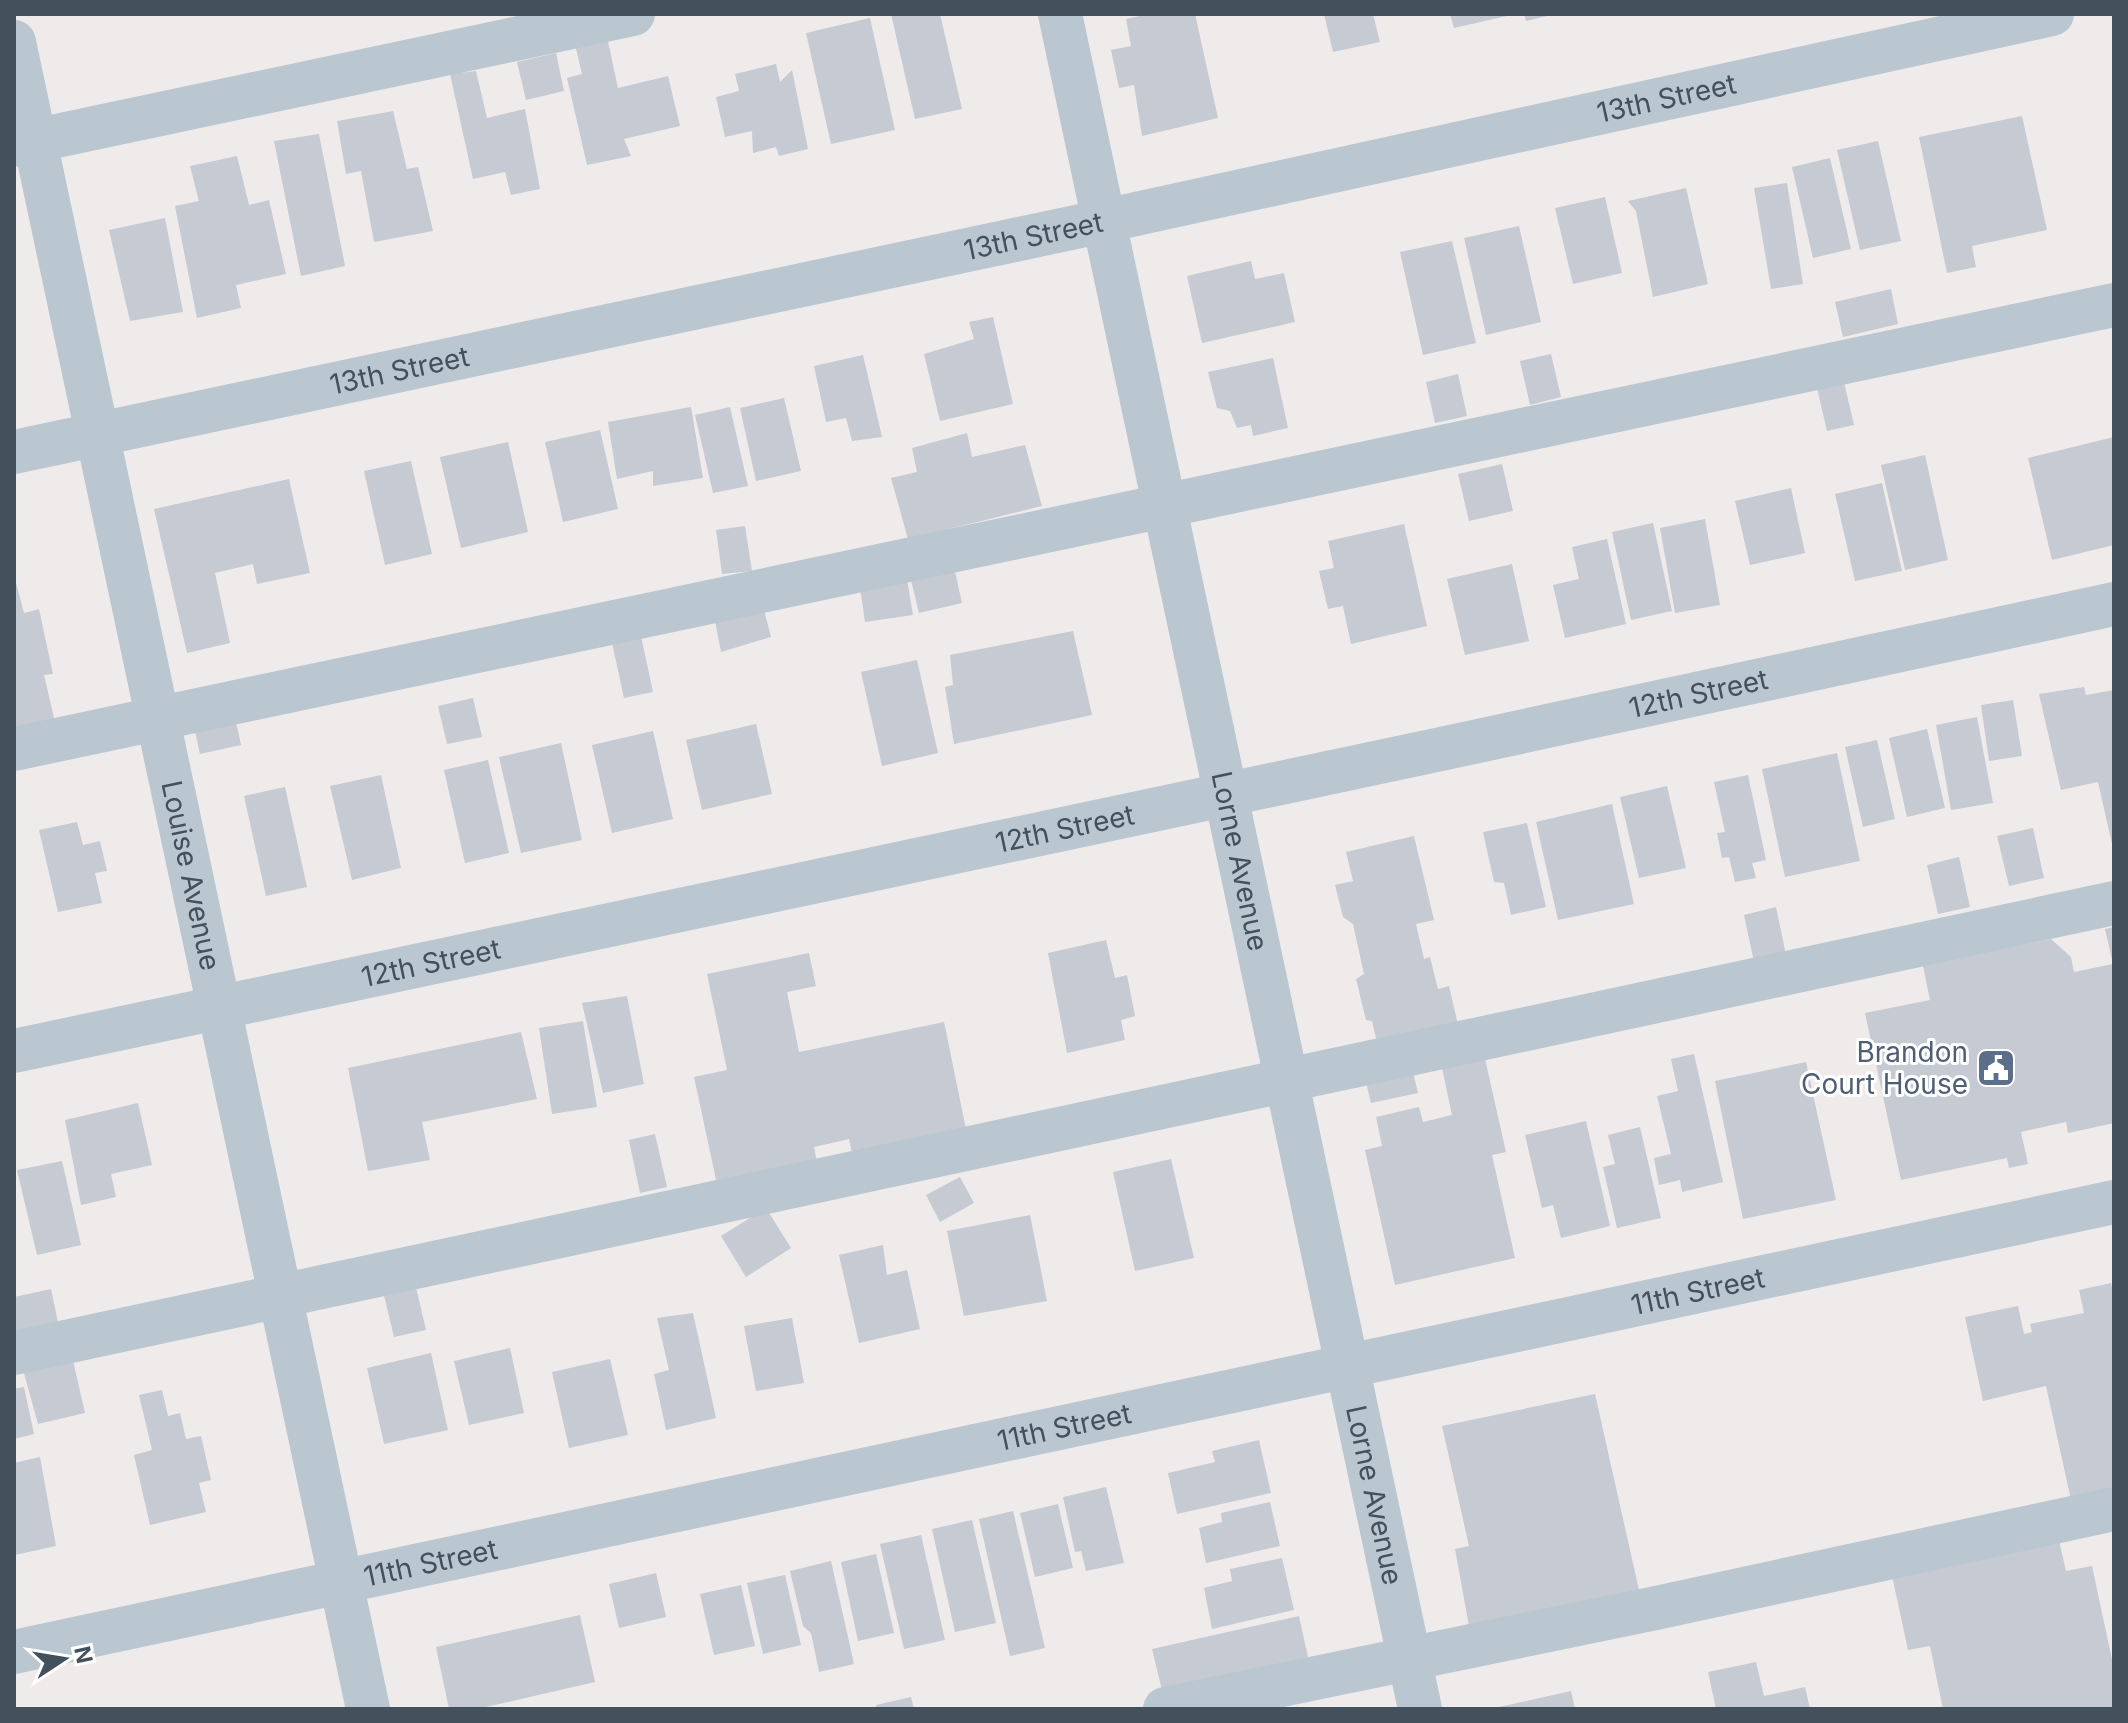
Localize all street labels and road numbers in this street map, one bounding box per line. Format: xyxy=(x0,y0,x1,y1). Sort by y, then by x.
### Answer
street label: 13th Street xyxy=(1594,66,1739,130)
street label: 13th Street xyxy=(961,205,1106,267)
street label: 13th Street xyxy=(327,339,472,402)
street label: 12th Street xyxy=(1626,662,1771,725)
street label: Lorne Avenue xyxy=(1204,768,1276,954)
street label: Louise Avenue xyxy=(154,777,228,974)
street label: 12th Street xyxy=(992,797,1137,860)
street label: 12th Street xyxy=(358,932,503,994)
street label: 11th Street xyxy=(1628,1260,1768,1322)
street label: 11th Street xyxy=(994,1396,1134,1458)
street label: Lorne Avenue xyxy=(1339,1402,1410,1588)
street label: 11th Street xyxy=(361,1532,501,1594)

